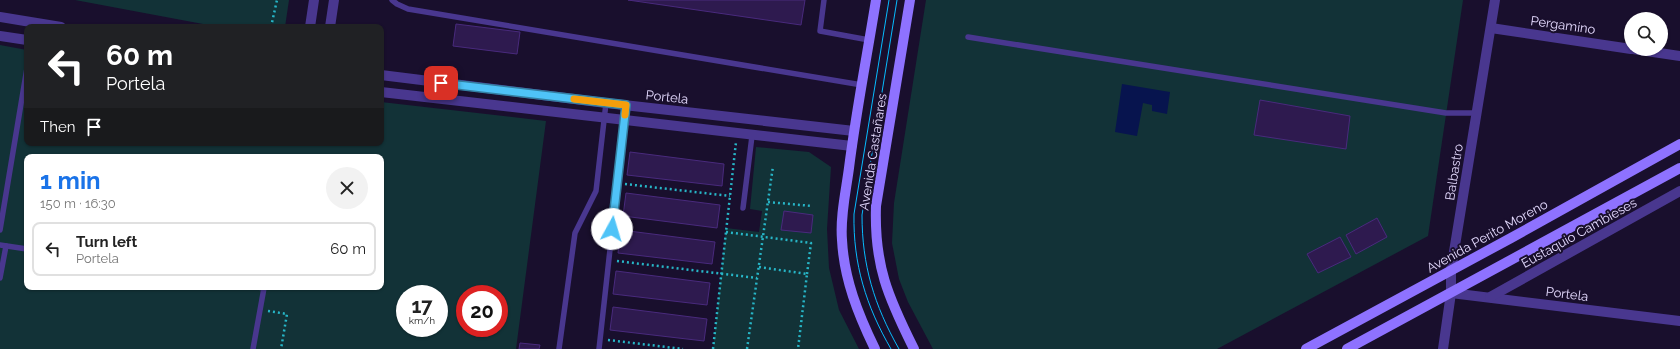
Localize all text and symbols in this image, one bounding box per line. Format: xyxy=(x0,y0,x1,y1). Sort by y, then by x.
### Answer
map controls xyxy=(1624,12,1668,56)
button: search xyxy=(1624,12,1668,56)
street label: Pergamino xyxy=(1530,13,1597,37)
text: 60 m xyxy=(106,39,173,72)
icon: left xyxy=(40,40,92,92)
pin xyxy=(424,66,458,100)
icon: arrive xyxy=(430,72,452,94)
text: Portela xyxy=(106,73,165,94)
street label: Portela xyxy=(645,87,689,107)
street label: Avenida Castañares xyxy=(856,92,890,212)
icon: arrive xyxy=(83,116,105,138)
text: Then xyxy=(40,118,75,136)
street label: Balbastro xyxy=(1442,142,1466,201)
text: 1 min xyxy=(40,166,101,195)
button: close xyxy=(326,167,368,209)
street label: Eustaquio Cambieses xyxy=(1519,195,1639,271)
text: 150 m · 16:30 xyxy=(40,196,116,211)
street label: Avenida Perito Moreno xyxy=(1424,196,1550,276)
position arrow xyxy=(591,208,633,250)
text: Turn left xyxy=(76,233,137,251)
icon: left xyxy=(42,238,64,260)
text: 60 m xyxy=(330,240,366,258)
text: Portela xyxy=(76,251,119,266)
street label: Portela xyxy=(1545,284,1589,304)
speed limit sign: 20 xyxy=(456,285,508,337)
text: 17 xyxy=(411,294,433,318)
text: km/h xyxy=(409,315,435,326)

